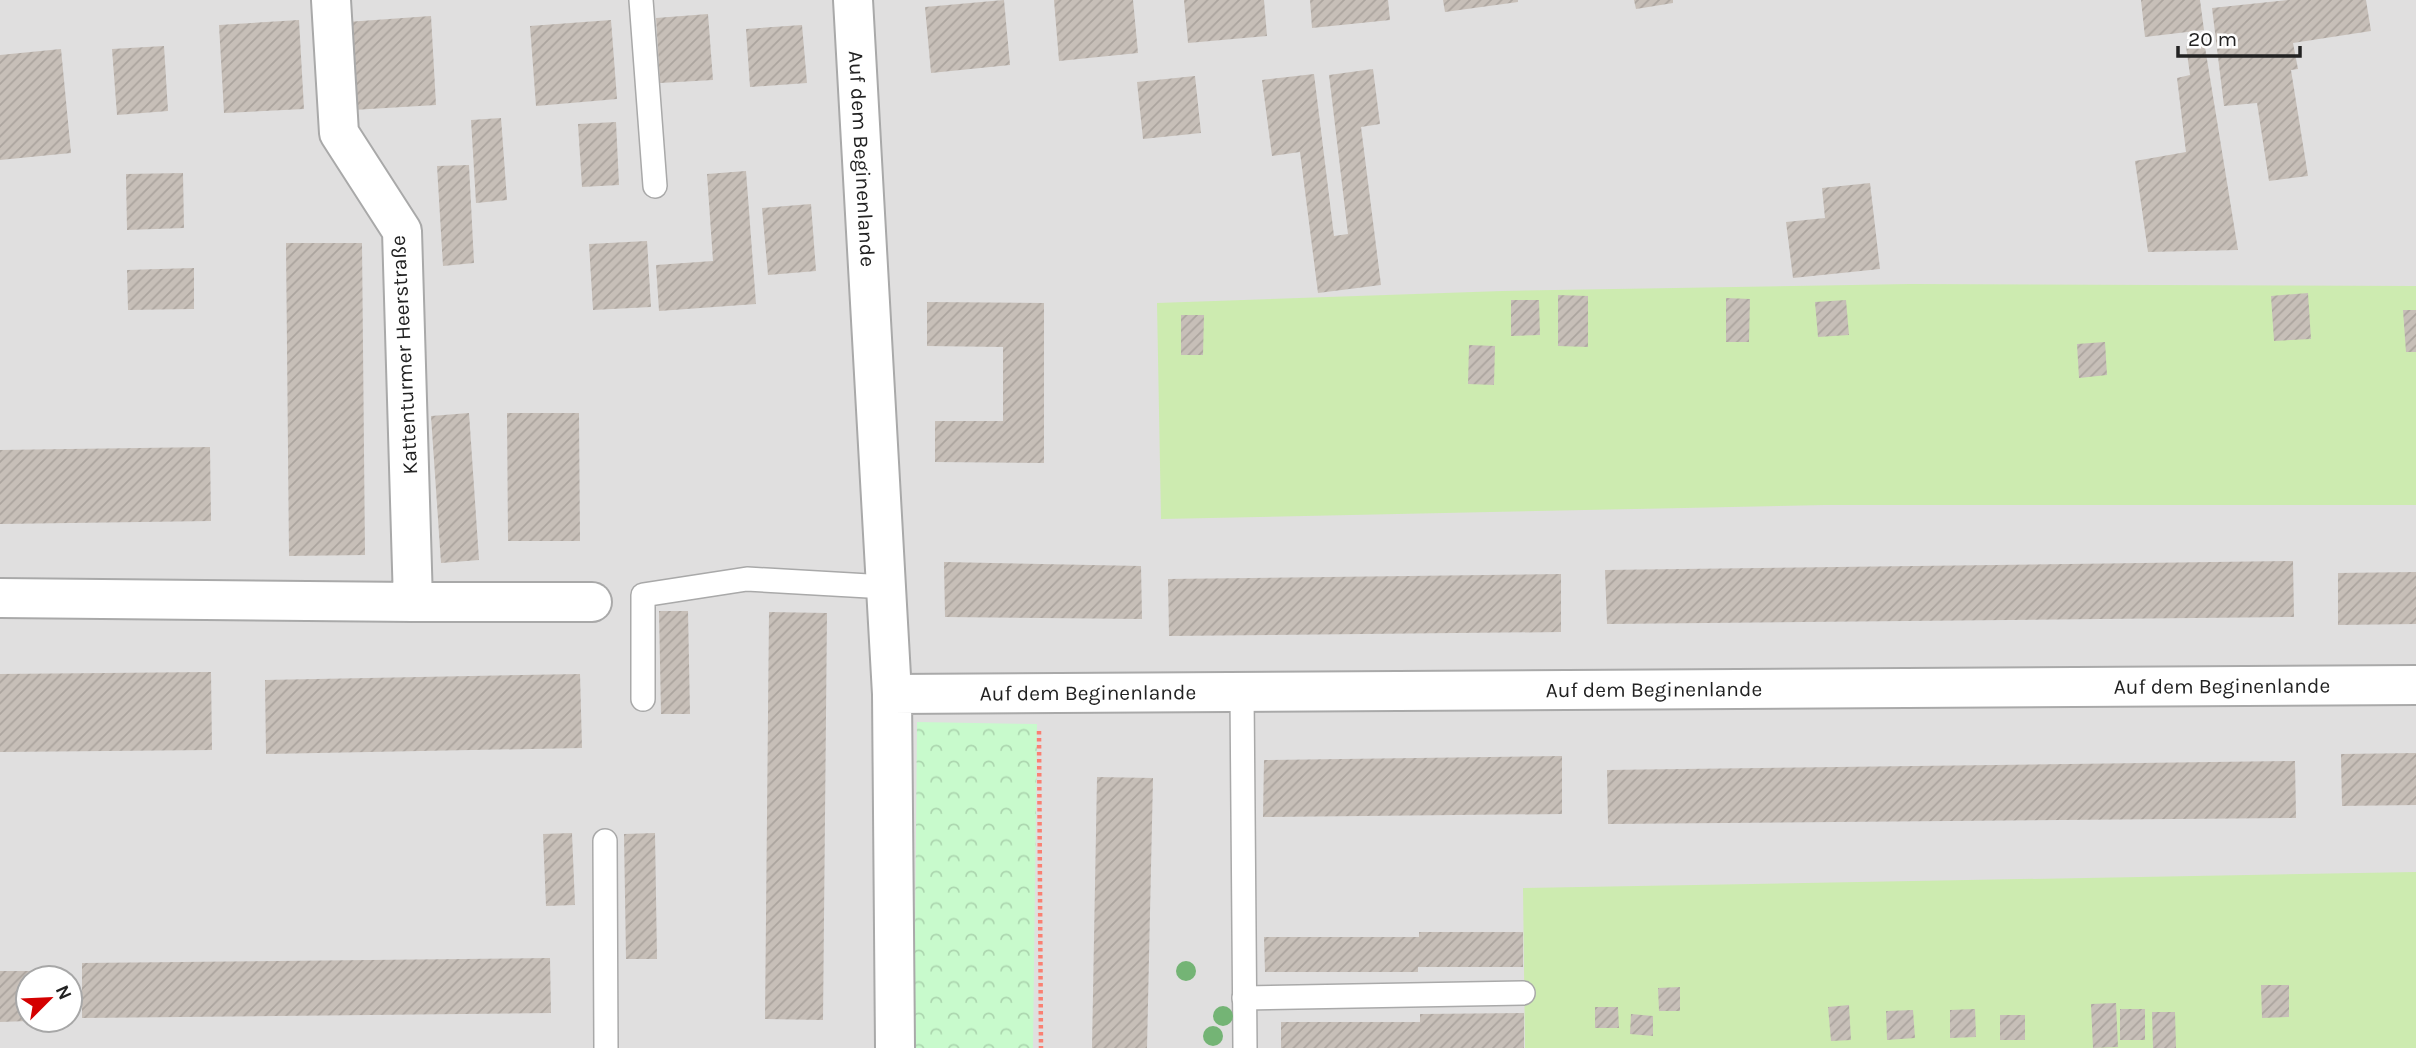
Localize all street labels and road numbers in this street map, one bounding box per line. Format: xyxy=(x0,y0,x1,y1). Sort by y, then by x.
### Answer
street label: Auf dem Beginenlande xyxy=(844,50,880,267)
street label: Kattenturmer Heerstraße xyxy=(386,235,422,475)
street label: Auf dem Beginenlande xyxy=(2114,674,2330,699)
street label: Auf dem Beginenlande xyxy=(1546,677,1762,702)
street label: Auf dem Beginenlande xyxy=(980,680,1196,705)

